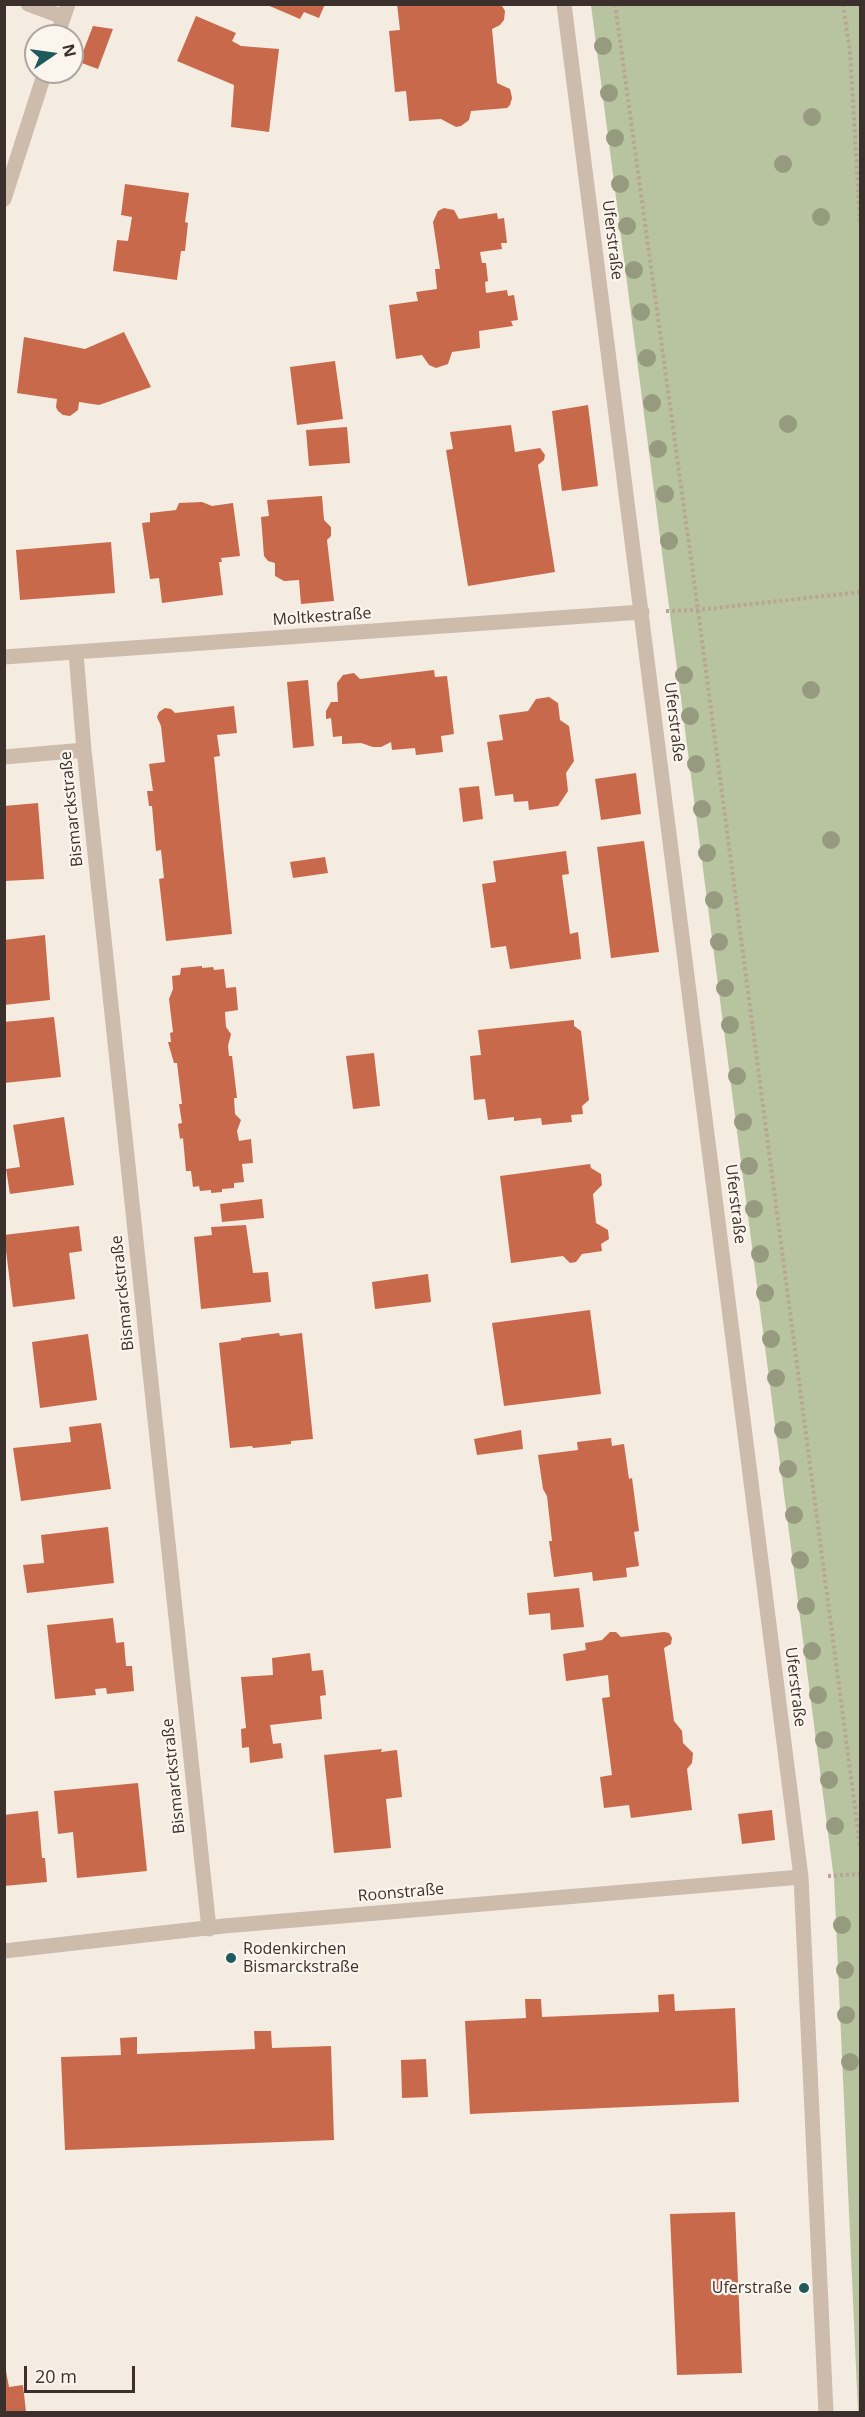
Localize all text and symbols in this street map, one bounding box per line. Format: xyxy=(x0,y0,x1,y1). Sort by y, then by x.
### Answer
north arrow xyxy=(24,24,84,84)
text: N xyxy=(57,42,82,59)
street label: Uferstraße xyxy=(598,199,626,281)
street label: Moltkestraße xyxy=(272,604,372,630)
street label: Uferstraße xyxy=(660,681,688,763)
street label: Bismarckstraße xyxy=(56,750,88,868)
street label: Uferstraße xyxy=(721,1163,749,1245)
street label: Bismarckstraße xyxy=(107,1234,139,1352)
street label: Uferstraße xyxy=(781,1646,809,1728)
street label: Bismarckstraße xyxy=(158,1717,190,1835)
street label: Roonstraße xyxy=(357,1880,445,1906)
place label: Rodenkirchen Bismarckstraße xyxy=(243,1939,359,1977)
marker: Rodenkirchen Bismarckstraße xyxy=(224,1951,238,1965)
place label: Uferstraße xyxy=(712,2278,792,2298)
marker: Uferstraße xyxy=(797,2281,811,2295)
scale bar xyxy=(27,2354,138,2392)
text: 20 m xyxy=(35,2364,77,2388)

